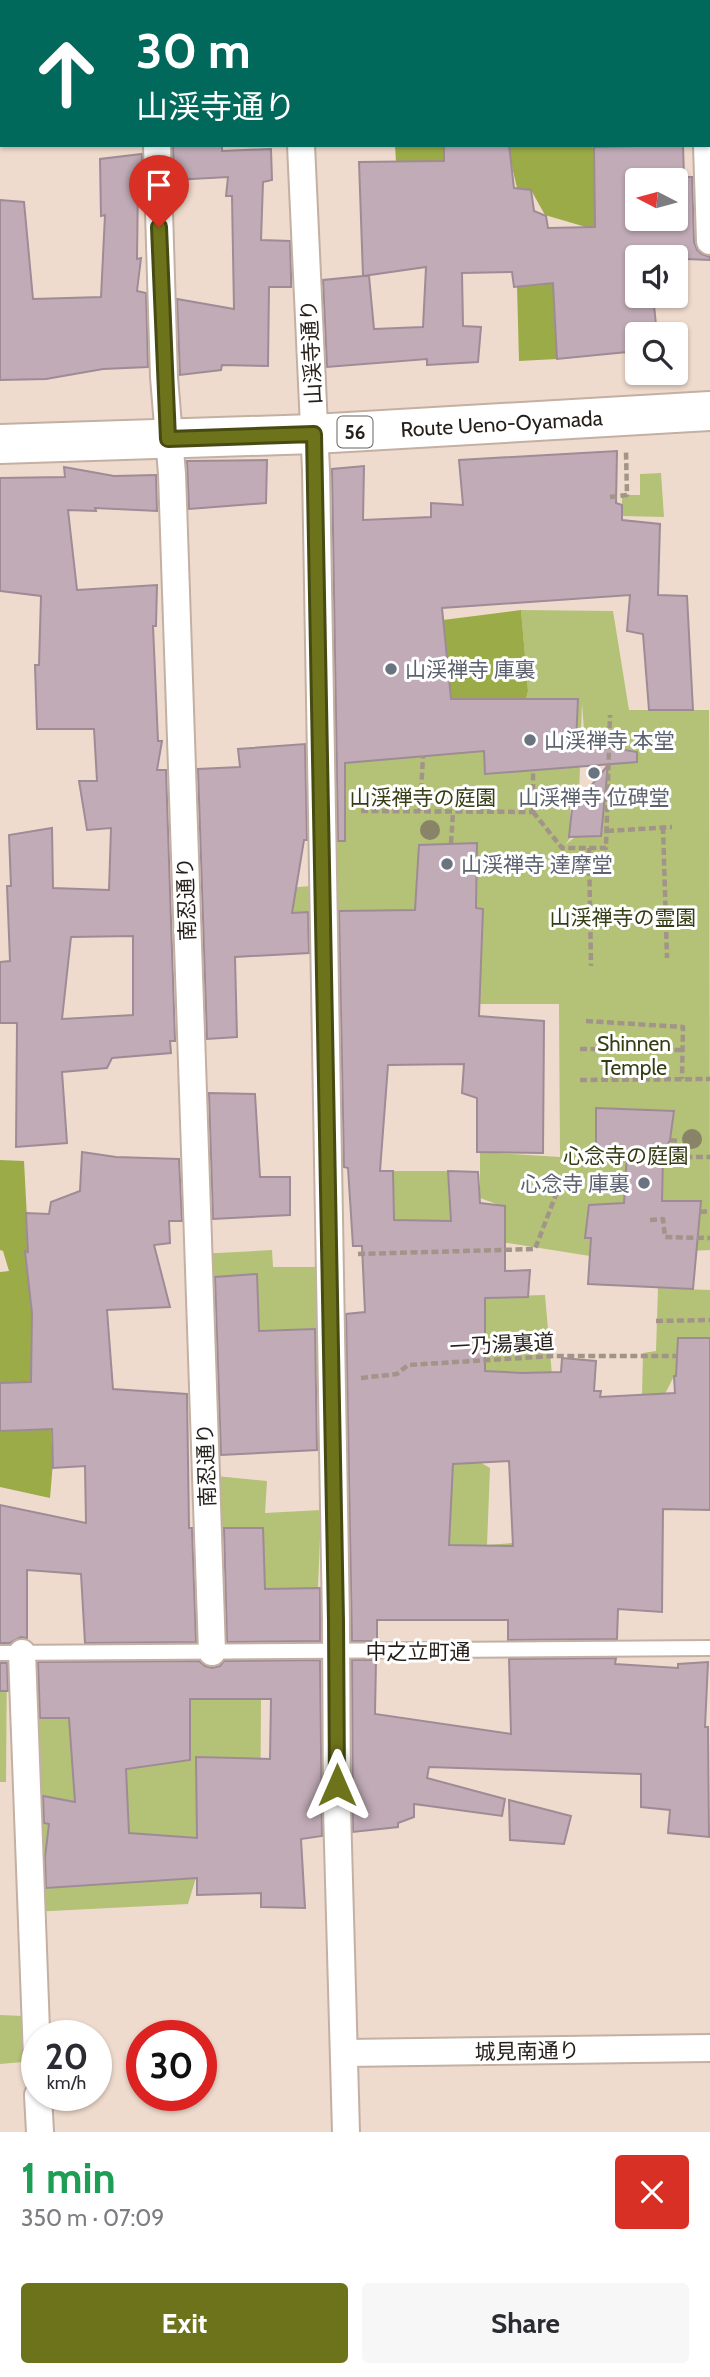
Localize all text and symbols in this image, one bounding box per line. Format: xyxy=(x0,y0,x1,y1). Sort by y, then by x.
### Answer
text: 30 m xyxy=(136,21,251,80)
icon: ahead xyxy=(21,28,112,119)
text: 山渓寺通り xyxy=(136,87,296,126)
pin xyxy=(129,155,189,227)
icon: arrive xyxy=(140,166,178,204)
north arrow xyxy=(625,168,688,231)
map controls xyxy=(625,168,688,385)
button: sound xyxy=(625,245,688,308)
street label: 山渓寺通り xyxy=(296,299,326,405)
button: search xyxy=(625,322,688,385)
street label: Route Ueno-Oyamada xyxy=(400,405,603,441)
road number: 56 xyxy=(338,416,372,448)
place label: 山渓禅寺 庫裏 xyxy=(405,657,536,682)
marker: 山渓禅寺 庫裏 xyxy=(383,661,399,677)
place label: 山渓禅寺 本堂 xyxy=(544,728,675,753)
marker: 山渓禅寺 本堂 xyxy=(522,732,538,748)
marker: 山渓禅寺 位碑堂 xyxy=(586,765,602,781)
park label: 山渓禅寺の庭園 xyxy=(350,785,497,810)
place label: 山渓禅寺 位碑堂 xyxy=(518,785,670,810)
place label: 山渓禅寺 達摩堂 xyxy=(461,852,613,877)
marker: 山渓禅寺 達摩堂 xyxy=(439,856,455,872)
street label: 南忍通り xyxy=(172,857,200,941)
park label: 山渓禅寺の霊園 xyxy=(550,905,697,930)
park label: Shinnen Temple xyxy=(597,1031,671,1080)
park label: 心念寺の庭園 xyxy=(563,1143,689,1168)
place label: 心念寺 庫裏 xyxy=(520,1171,630,1196)
marker: 心念寺 庫裏 xyxy=(636,1175,652,1191)
street label: 一乃湯裏道 xyxy=(449,1329,555,1359)
street label: 南忍通り xyxy=(192,1423,220,1507)
street label: 中之立町通 xyxy=(366,1639,471,1664)
position arrow xyxy=(300,1748,374,1822)
speed limit sign: 30 xyxy=(126,2020,217,2111)
text: 20 xyxy=(45,2035,88,2078)
street label: 城見南通り xyxy=(474,2038,580,2064)
text: km/h xyxy=(47,2072,86,2094)
text: 1 min xyxy=(21,2152,116,2204)
button: close xyxy=(615,2155,689,2229)
text: 350 m · 07:09 xyxy=(21,2204,164,2232)
button: Exit xyxy=(21,2283,348,2363)
button: Share xyxy=(362,2283,689,2363)

